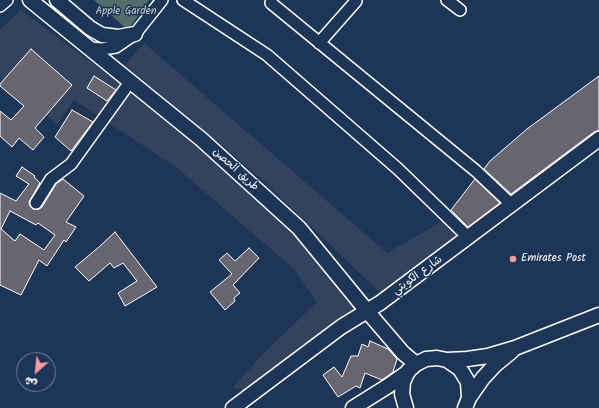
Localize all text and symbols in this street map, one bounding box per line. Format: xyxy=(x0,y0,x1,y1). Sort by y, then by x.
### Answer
park label: Apple Garden xyxy=(95,5,157,19)
street label: طريق الحصن xyxy=(209,146,261,194)
place label: Emirates Post xyxy=(521,252,586,266)
street label: شارع الكويتي xyxy=(391,254,445,298)
marker: Emirates Post xyxy=(508,254,518,264)
north arrow xyxy=(16,352,56,392)
text: ش xyxy=(22,371,40,393)

